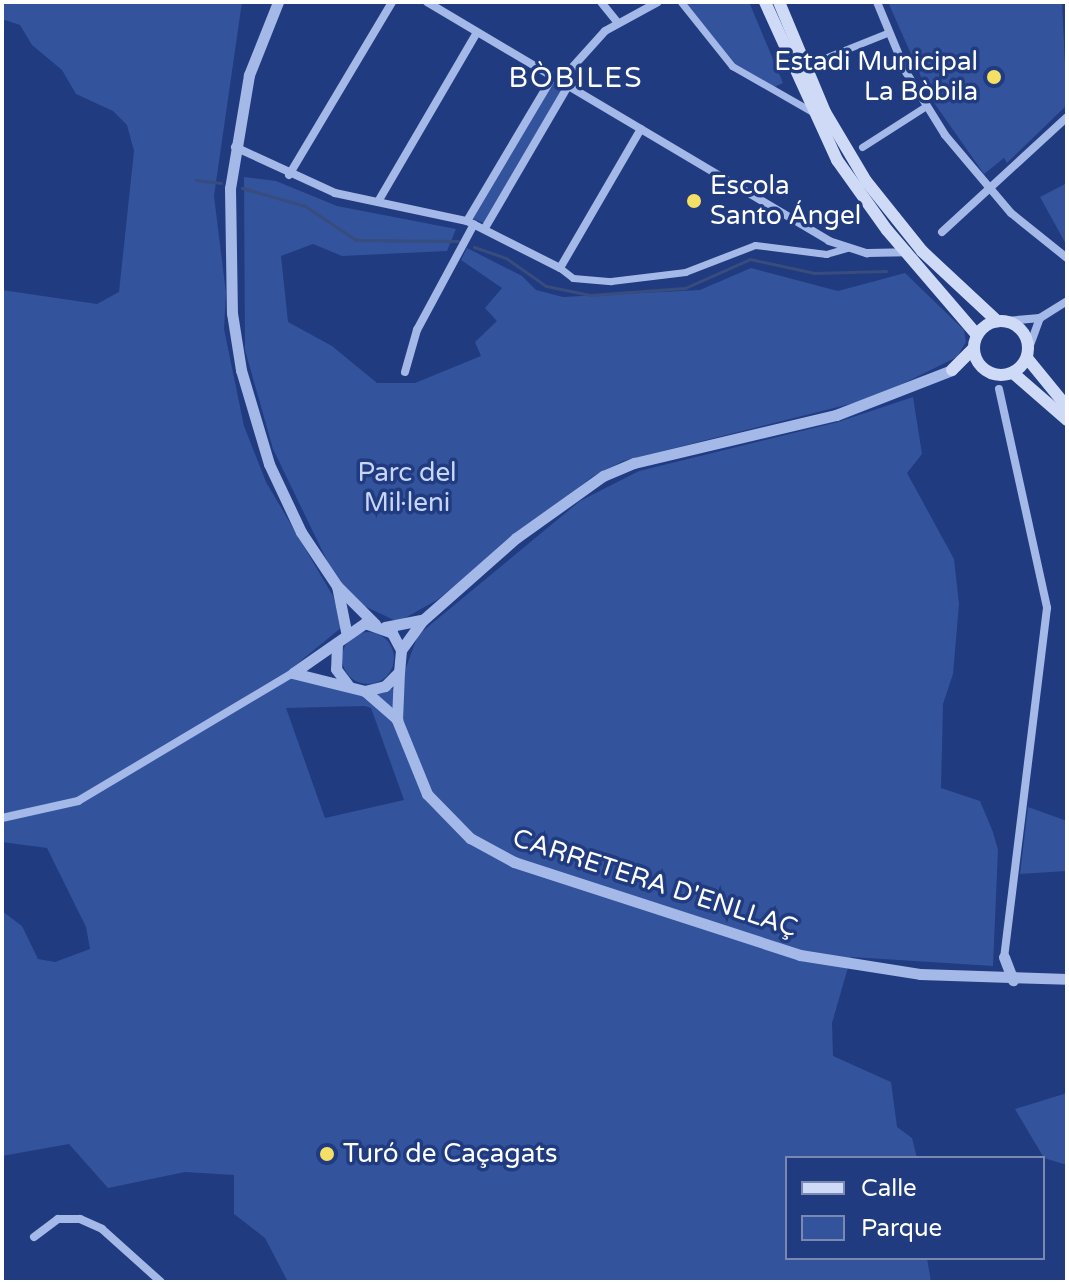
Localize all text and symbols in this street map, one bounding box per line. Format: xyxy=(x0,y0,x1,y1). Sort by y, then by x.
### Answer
place label: Estadi Municipal La Bòbila xyxy=(774,46,978,108)
district label: BÒBILES xyxy=(509,61,643,95)
marker: Estadi Municipal La Bòbila xyxy=(985,68,1003,86)
place label: Escola Santo Ángel xyxy=(710,170,861,232)
marker: Escola Santo Ángel xyxy=(685,192,703,210)
park label: Parc del Mil·leni xyxy=(357,457,457,518)
street label: CARRETERA D'ENLLAÇ xyxy=(509,822,801,944)
place label: Turó de Caçagats xyxy=(343,1138,557,1170)
marker: Turó de Caçagats xyxy=(318,1145,336,1163)
legend xyxy=(785,1156,1045,1260)
text: Calle xyxy=(861,1174,917,1203)
text: Parque xyxy=(861,1214,942,1243)

